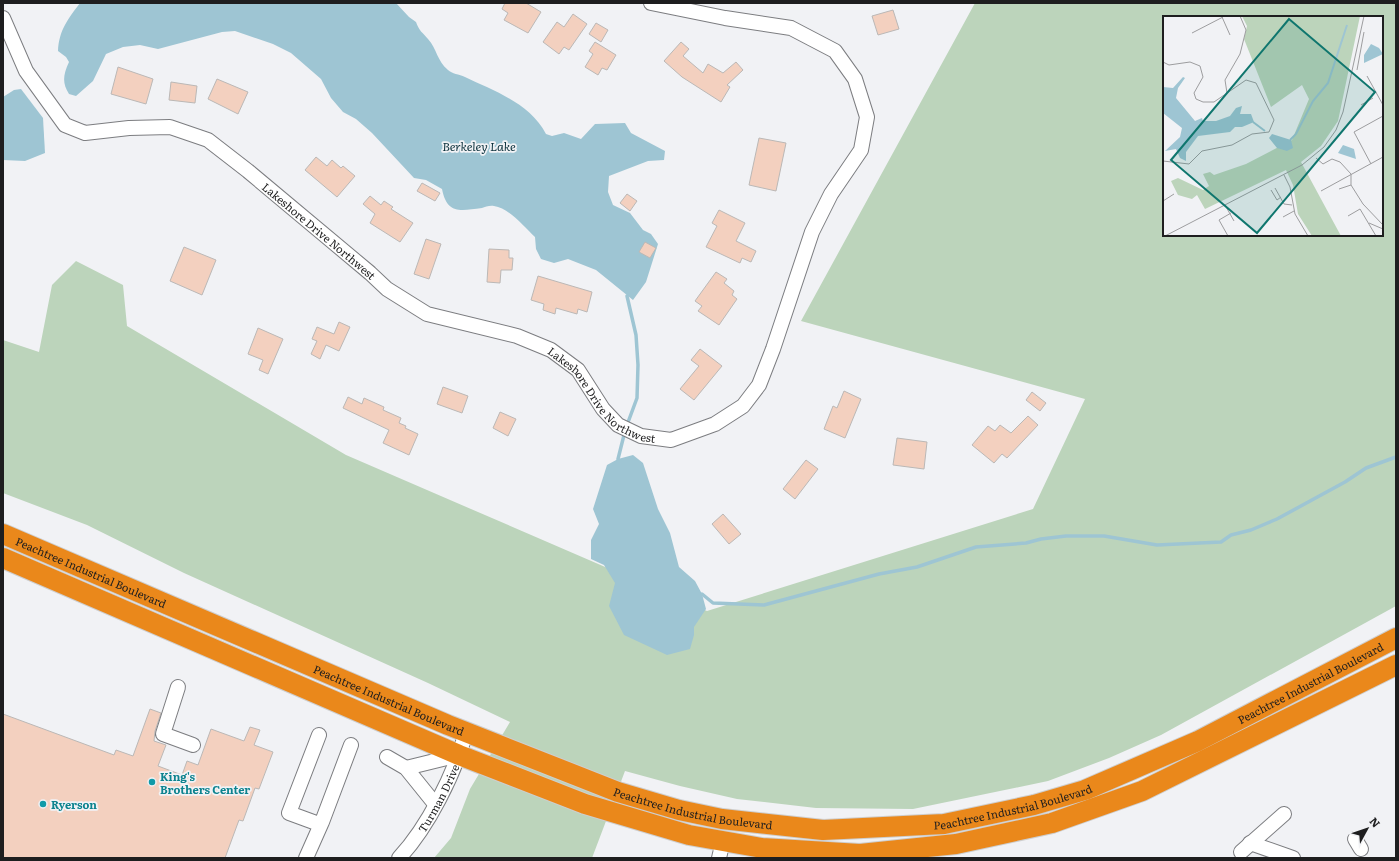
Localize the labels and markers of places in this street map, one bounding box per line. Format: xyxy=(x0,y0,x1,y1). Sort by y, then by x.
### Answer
place label: King's Brothers Center xyxy=(160,768,250,797)
marker: King's Brothers Center xyxy=(147,777,157,787)
place label: Ryerson xyxy=(51,796,97,812)
marker: Ryerson xyxy=(38,799,48,809)

